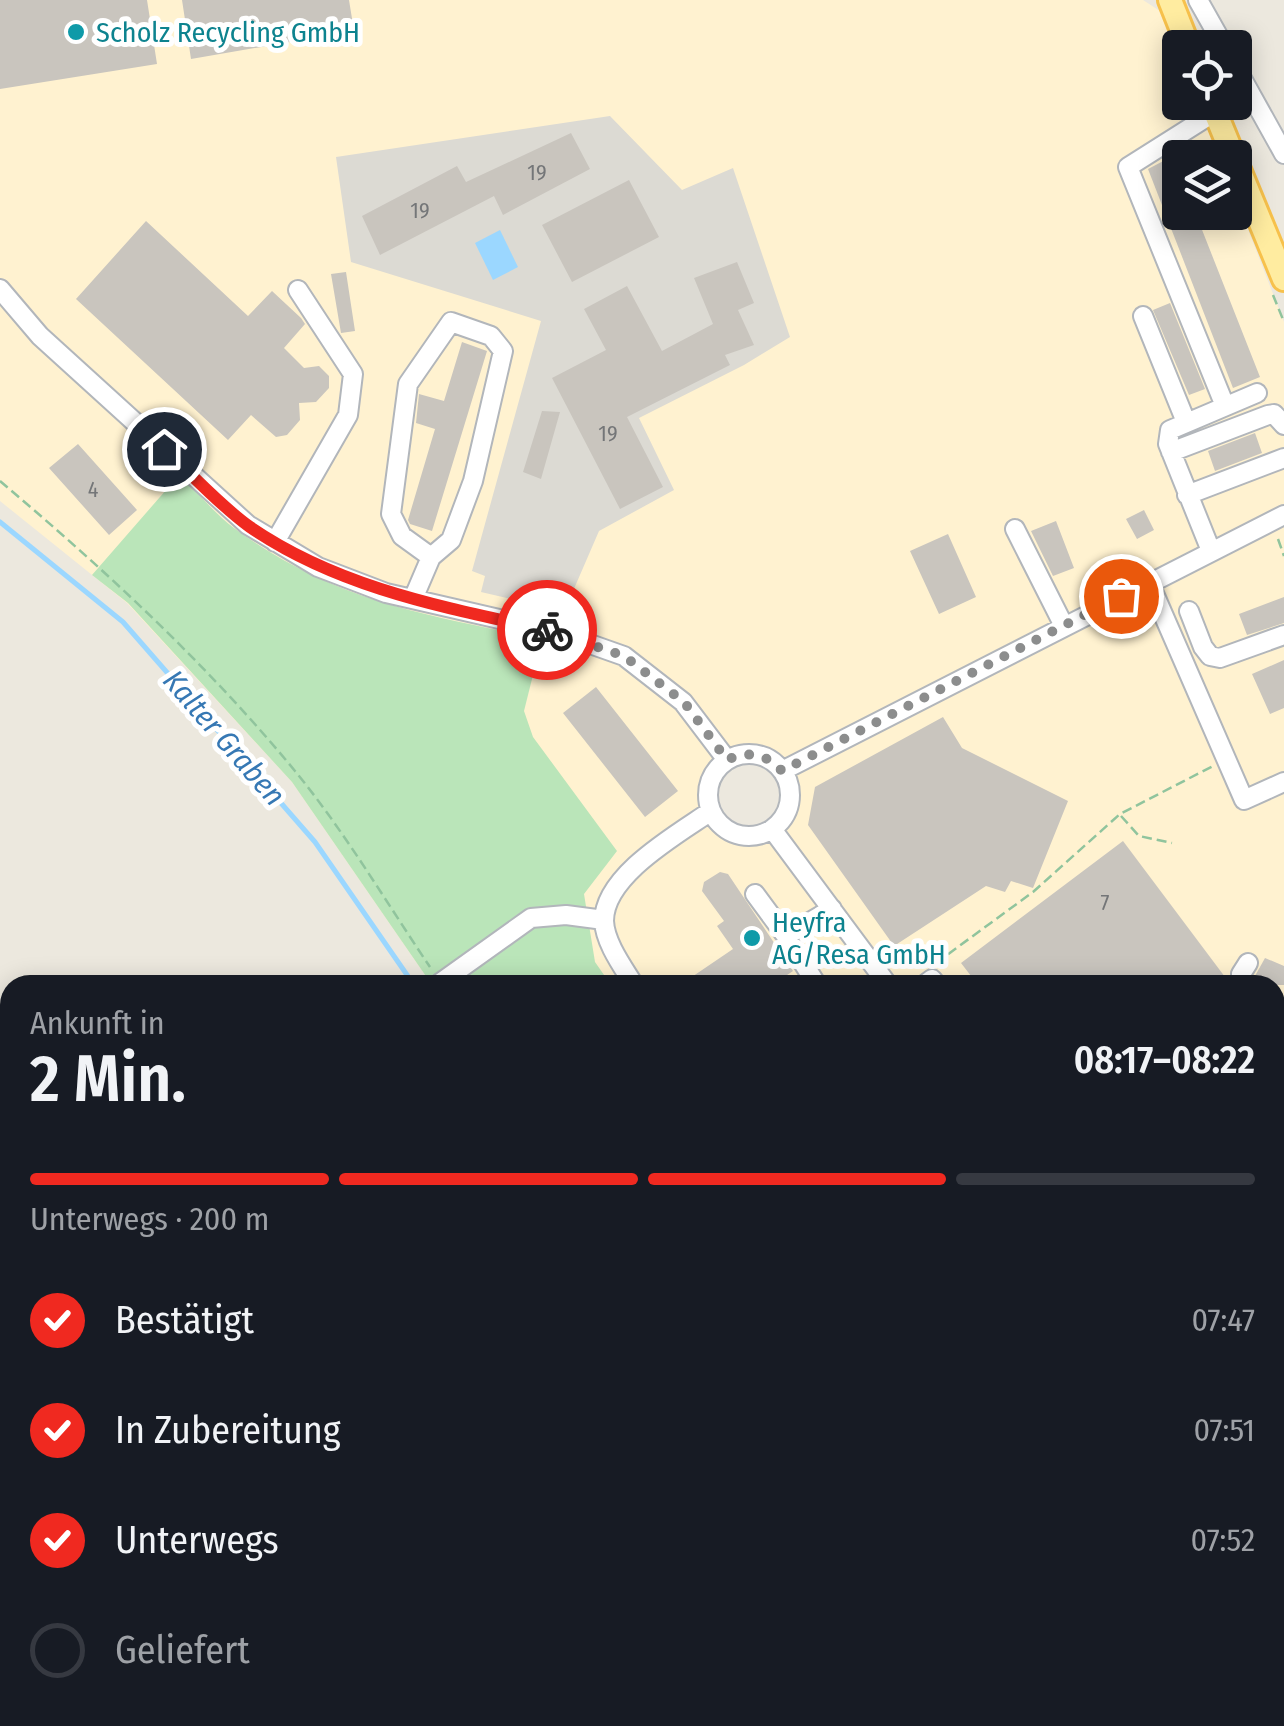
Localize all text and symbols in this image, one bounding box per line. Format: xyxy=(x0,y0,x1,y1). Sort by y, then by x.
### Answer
place label: Scholz Recycling GmbH xyxy=(96,16,360,49)
marker: Scholz Recycling GmbH xyxy=(65,21,87,43)
map controls xyxy=(1162,30,1252,230)
button: locate xyxy=(1162,30,1252,120)
button: layers xyxy=(1162,140,1252,230)
house number: 19 xyxy=(527,159,547,186)
house number: 19 xyxy=(410,197,430,224)
pin xyxy=(122,407,207,492)
house number: 19 xyxy=(598,420,618,447)
icon: home xyxy=(137,422,192,477)
house number: 4 xyxy=(88,476,99,503)
pin xyxy=(1079,554,1164,639)
icon: bag xyxy=(1094,569,1149,624)
courier xyxy=(497,580,597,680)
icon: bike xyxy=(520,603,575,658)
water label: Kalter Graben xyxy=(155,663,293,813)
house number: 7 xyxy=(1101,889,1110,916)
place label: Heyfra AG/Resa GmbH xyxy=(772,906,946,971)
marker: Heyfra AG/Resa GmbH xyxy=(741,927,763,949)
text: Ankunft in xyxy=(30,1004,165,1042)
text: 08:17–08:22 xyxy=(1074,1037,1255,1083)
text: 2 Min. xyxy=(30,1040,186,1118)
text: Unterwegs · 200 m xyxy=(30,1200,269,1238)
icon: check xyxy=(30,1293,85,1348)
text: Bestätigt xyxy=(115,1297,254,1343)
text: 07:47 xyxy=(1191,1301,1255,1339)
icon: check xyxy=(30,1403,85,1458)
text: In Zubereitung xyxy=(115,1407,341,1453)
text: 07:51 xyxy=(1193,1411,1255,1449)
icon: check xyxy=(30,1513,85,1568)
text: Unterwegs xyxy=(115,1517,279,1563)
text: 07:52 xyxy=(1191,1521,1255,1559)
text: Geliefert xyxy=(115,1627,250,1673)

